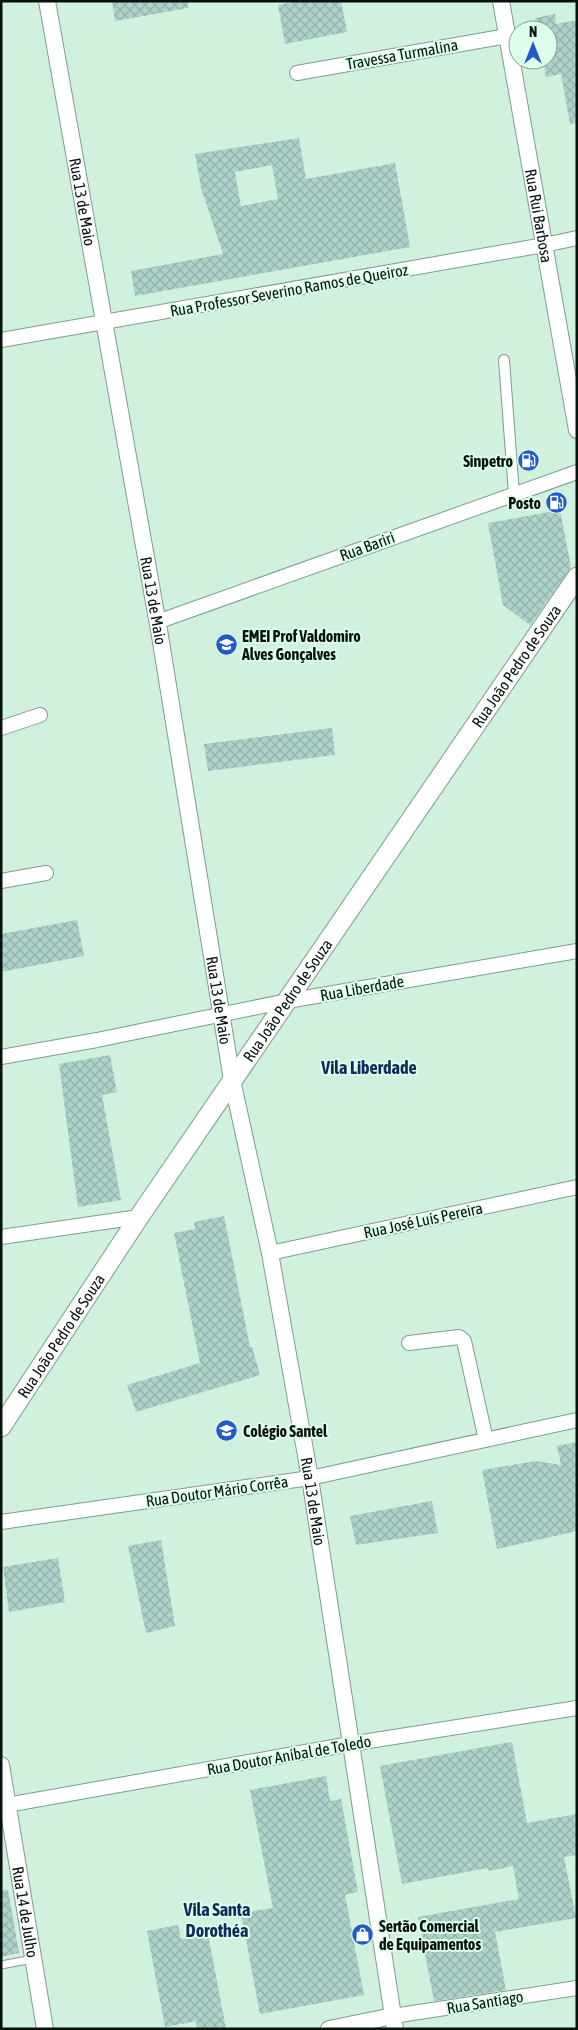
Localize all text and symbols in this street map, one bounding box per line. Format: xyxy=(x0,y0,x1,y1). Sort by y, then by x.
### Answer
north arrow xyxy=(508,20,558,70)
text: N xyxy=(529,24,537,40)
street label: Travessa Turmalina xyxy=(345,35,459,73)
street label: Rua 13 de Maio xyxy=(66,156,99,247)
street label: Rua Rui Barbosa xyxy=(522,167,556,264)
street label: Rua Professor Severino Ramos de Queiroz xyxy=(169,260,410,320)
fuel station icon: Sinpetro xyxy=(517,449,541,473)
place label: Sinpetro xyxy=(463,452,513,470)
fuel station icon: Posto xyxy=(545,491,569,515)
place label: Posto xyxy=(508,494,541,512)
street label: Rua Bariri xyxy=(337,528,397,564)
street label: Rua 13 de Maio xyxy=(137,555,170,646)
street label: Rua João Pedro de Souza xyxy=(468,601,564,731)
place label: EMEI Prof Valdomiro Alves Gonçalves xyxy=(241,627,361,663)
school or university icon: EMEI Prof Valdomiro Alves Gonçalves xyxy=(214,633,238,657)
street label: Rua João Pedro de Souza xyxy=(239,936,336,1065)
street label: Rua 13 de Maio xyxy=(203,955,235,1046)
street label: Rua Liberdade xyxy=(319,972,405,1004)
district label: Vila Liberdade xyxy=(320,1057,417,1078)
street label: Rua José Luís Pereira xyxy=(362,1199,484,1241)
street label: Rua João Pedro de Souza xyxy=(14,1271,108,1401)
school or university icon: Colégio Santel xyxy=(215,1419,239,1443)
place label: Colégio Santel xyxy=(243,1422,328,1440)
street label: Rua 13 de Maio xyxy=(297,1456,329,1547)
street label: Rua Doutor Mário Corrêa xyxy=(145,1472,289,1510)
street label: Rua Doutor Aníbal de Toledo xyxy=(206,1732,372,1778)
street label: Rua 14 de Julho xyxy=(9,1865,42,1959)
district label: Vila Santa Dorothéa xyxy=(183,1899,250,1941)
place label: Sertão Comercial de Equipamentos xyxy=(379,1917,481,1953)
shop icon: Sertão Comercial de Equipamentos xyxy=(351,1923,375,1947)
street label: Rua Santiago xyxy=(446,1987,525,2018)

